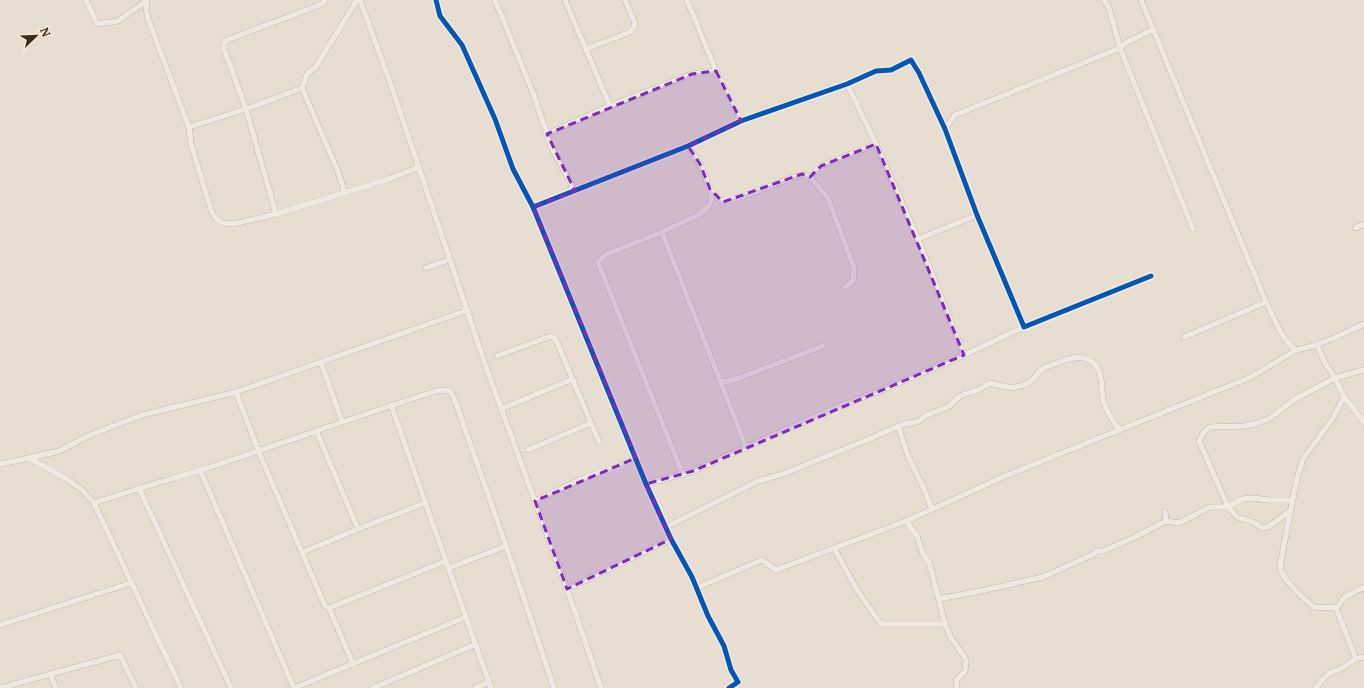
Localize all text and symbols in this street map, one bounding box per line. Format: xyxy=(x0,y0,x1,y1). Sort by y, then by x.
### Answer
north arrow xyxy=(16,16,56,56)
text: N xyxy=(37,25,53,39)

